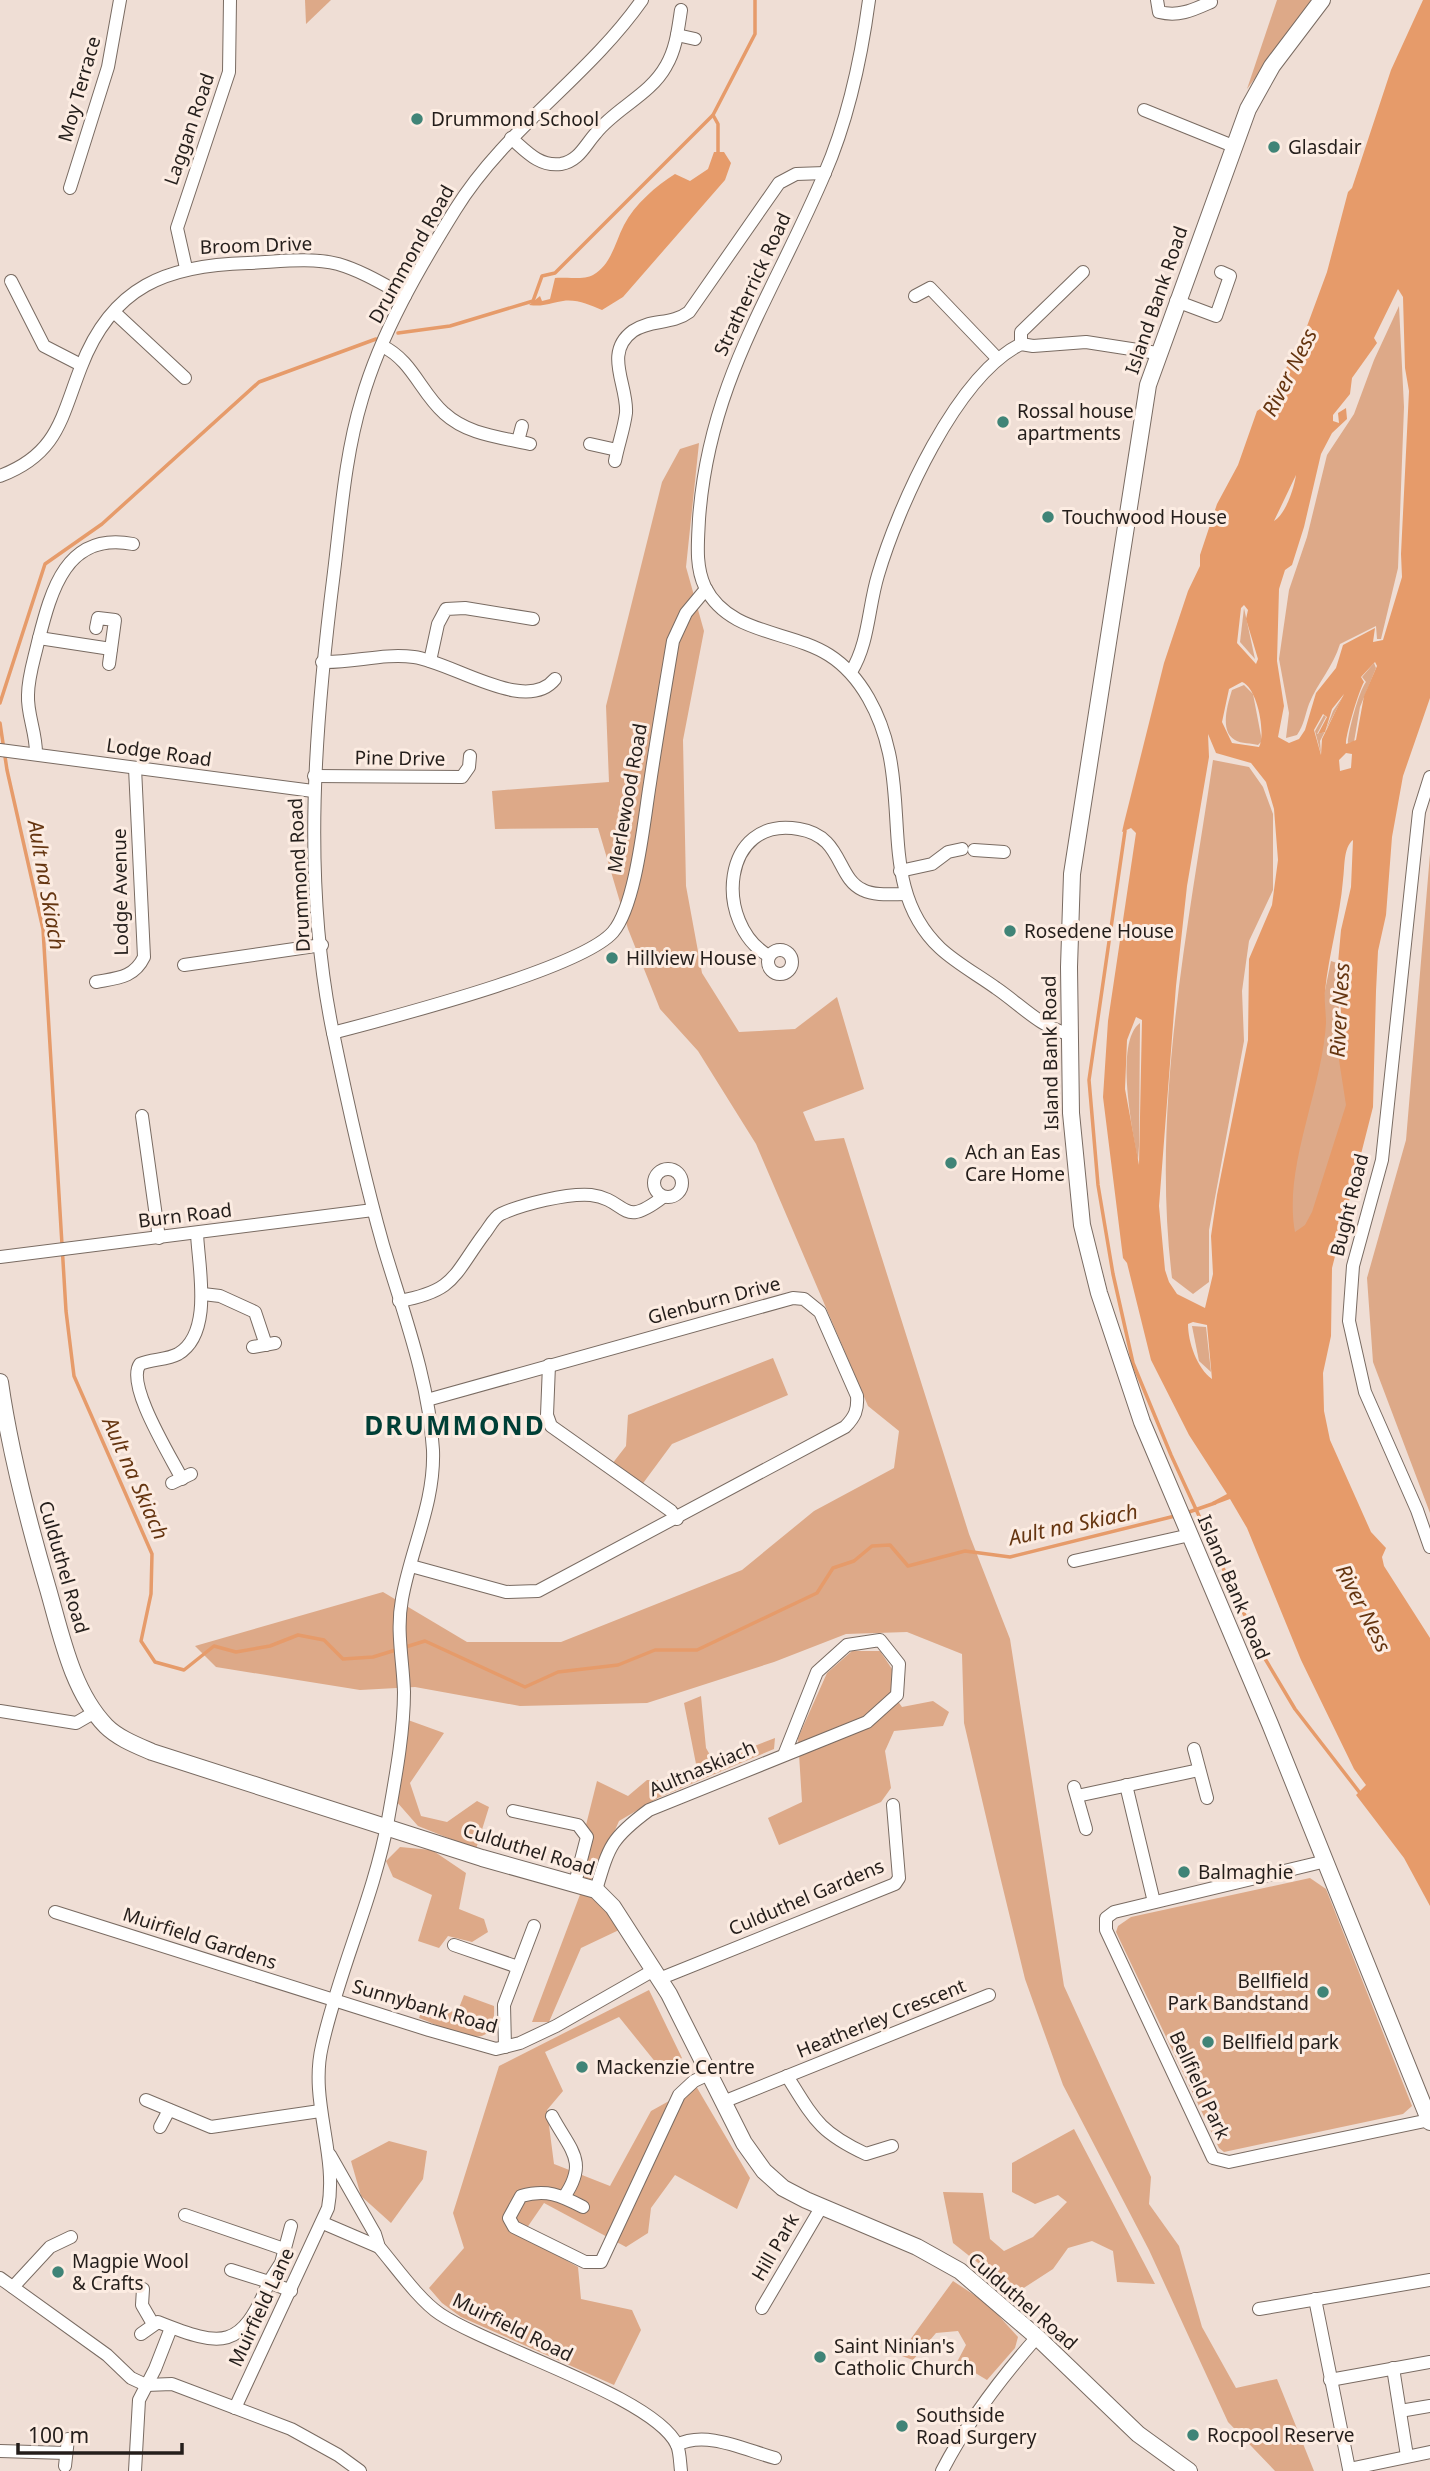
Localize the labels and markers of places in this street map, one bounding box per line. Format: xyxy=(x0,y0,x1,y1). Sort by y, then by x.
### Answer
place label: Drummond School xyxy=(431,106,599,132)
marker: Drummond School xyxy=(409,111,425,127)
place label: Glasdair xyxy=(1288,134,1362,160)
marker: Glasdair xyxy=(1266,139,1282,155)
place label: Rossal house apartments xyxy=(1017,398,1134,446)
marker: Rossal house apartments xyxy=(995,414,1011,430)
place label: Touchwood House xyxy=(1062,504,1227,530)
marker: Touchwood House xyxy=(1040,509,1056,525)
place label: Rosedene House xyxy=(1024,918,1174,944)
marker: Rosedene House xyxy=(1002,923,1018,939)
place label: Hillview House xyxy=(626,945,757,971)
marker: Hillview House xyxy=(604,950,620,966)
place label: Ach an Eas Care Home xyxy=(965,1139,1065,1187)
marker: Ach an Eas Care Home xyxy=(943,1155,959,1171)
place label: Balmaghie xyxy=(1198,1859,1293,1885)
marker: Balmaghie xyxy=(1176,1864,1192,1880)
place label: Bellfield Park Bandstand xyxy=(1167,1968,1309,2016)
marker: Bellfield Park Bandstand xyxy=(1315,1984,1331,2000)
place label: Bellfield park xyxy=(1222,2029,1339,2055)
marker: Bellfield park xyxy=(1200,2034,1216,2050)
place label: Mackenzie Centre xyxy=(596,2054,755,2080)
marker: Mackenzie Centre xyxy=(574,2059,590,2075)
place label: Magpie Wool & Crafts xyxy=(72,2248,189,2296)
marker: Magpie Wool & Crafts xyxy=(50,2264,66,2280)
place label: Saint Ninian's Catholic Church xyxy=(834,2333,974,2381)
marker: Saint Ninian's Catholic Church xyxy=(812,2349,828,2365)
place label: Southside Road Surgery xyxy=(916,2402,1037,2450)
marker: Southside Road Surgery xyxy=(894,2418,910,2434)
place label: Rocpool Reserve xyxy=(1207,2422,1355,2448)
marker: Rocpool Reserve xyxy=(1185,2427,1201,2443)

